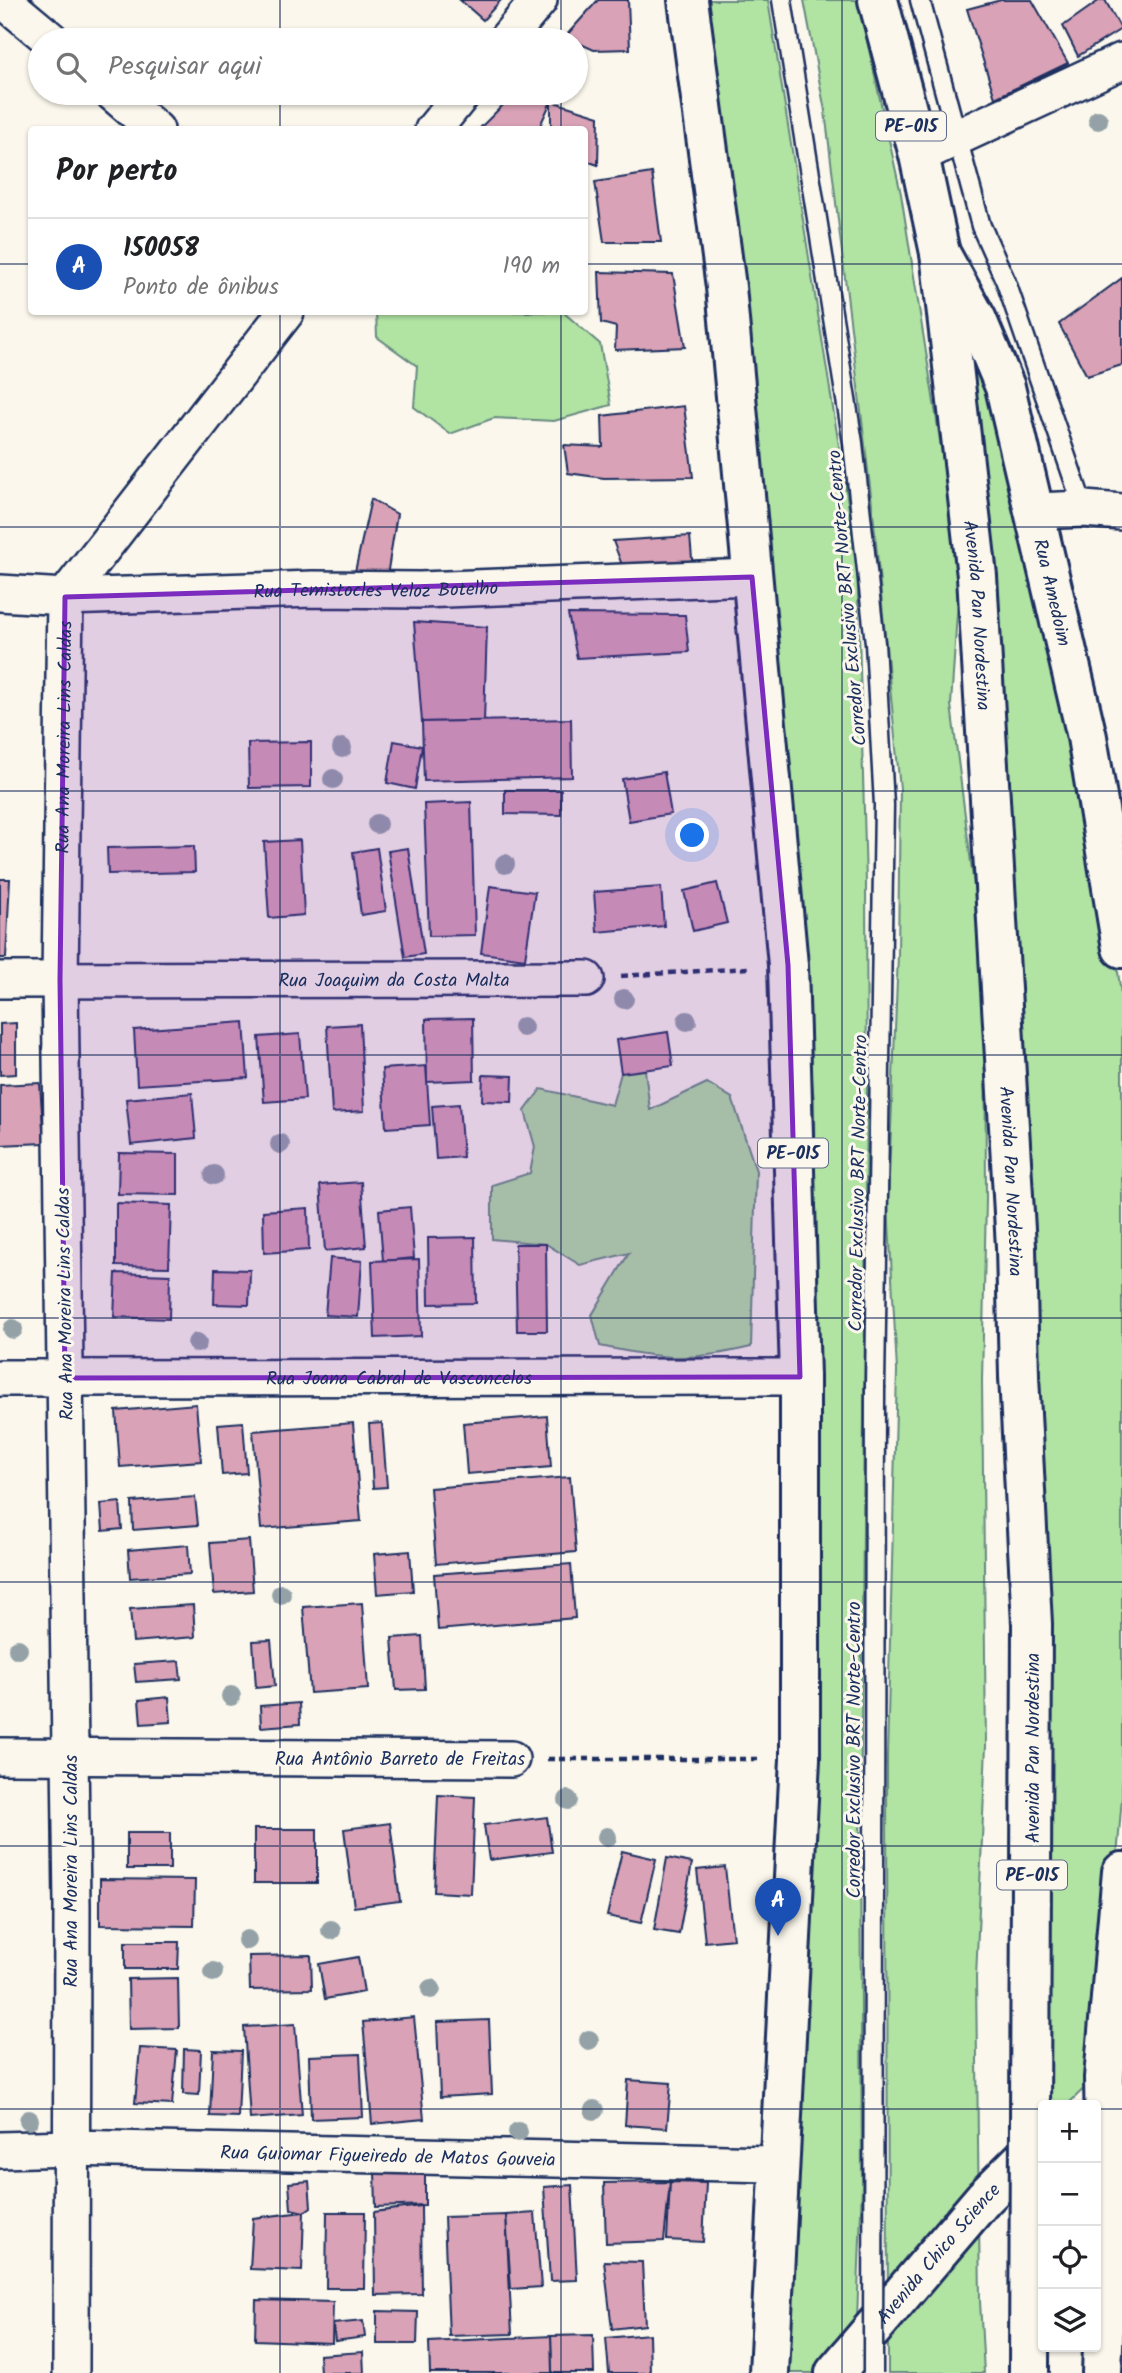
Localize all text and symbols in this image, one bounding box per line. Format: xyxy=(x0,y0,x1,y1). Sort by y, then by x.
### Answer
search box xyxy=(28,28,588,105)
text: Pesquisar aqui xyxy=(108,46,261,88)
icon: search xyxy=(52,48,90,86)
road number: PE-015 xyxy=(876,112,946,140)
text: Por perto xyxy=(56,148,177,196)
text: 150058 xyxy=(123,228,199,270)
text: A xyxy=(72,249,86,285)
text: 190 m xyxy=(503,249,560,285)
text: Ponto de ônibus xyxy=(123,270,279,306)
street label: Corredor Exclusivo BRT Norte-Centro xyxy=(820,449,876,747)
street label: Avenida Pan Nordestina xyxy=(954,519,998,711)
street label: Rua Amedoim xyxy=(1024,536,1078,650)
street label: Rua Temistocles Veloz Botelho xyxy=(253,574,499,608)
street label: Rua Ana Moreira Lins Caldas xyxy=(49,620,82,854)
your location xyxy=(675,818,709,852)
street label: Rua Joaquim da Costa Malta xyxy=(278,966,510,997)
street label: Corredor Exclusivo BRT Norte-Centro xyxy=(841,1034,877,1332)
street label: Avenida Pan Nordestina xyxy=(990,1085,1030,1277)
road number: PE-015 xyxy=(758,1138,828,1168)
street label: Rua Ana Moreira Lins Caldas xyxy=(49,1187,83,1421)
street label: Rua Joana Cabral de Vasconcelos xyxy=(266,1364,532,1395)
street label: Corredor Exclusivo BRT Norte-Centro xyxy=(840,1601,870,1899)
street label: Avenida Pan Nordestina xyxy=(1019,1653,1049,1843)
street label: Rua Antônio Barreto de Freitas xyxy=(275,1745,525,1775)
street label: Rua Ana Moreira Lins Caldas xyxy=(57,1755,87,1987)
road number: PE-015 xyxy=(997,1860,1067,1889)
pin: A xyxy=(755,1878,801,1936)
map controls xyxy=(1038,2100,1101,2352)
button: + xyxy=(1038,2100,1101,2163)
street label: Rua Guiomar Figueiredo de Matos Gouveia xyxy=(220,2138,556,2176)
button: − xyxy=(1038,2163,1101,2226)
street label: Avenida Chico Science xyxy=(870,2176,1009,2332)
button: locate xyxy=(1038,2226,1101,2289)
button: layers xyxy=(1038,2289,1101,2352)

